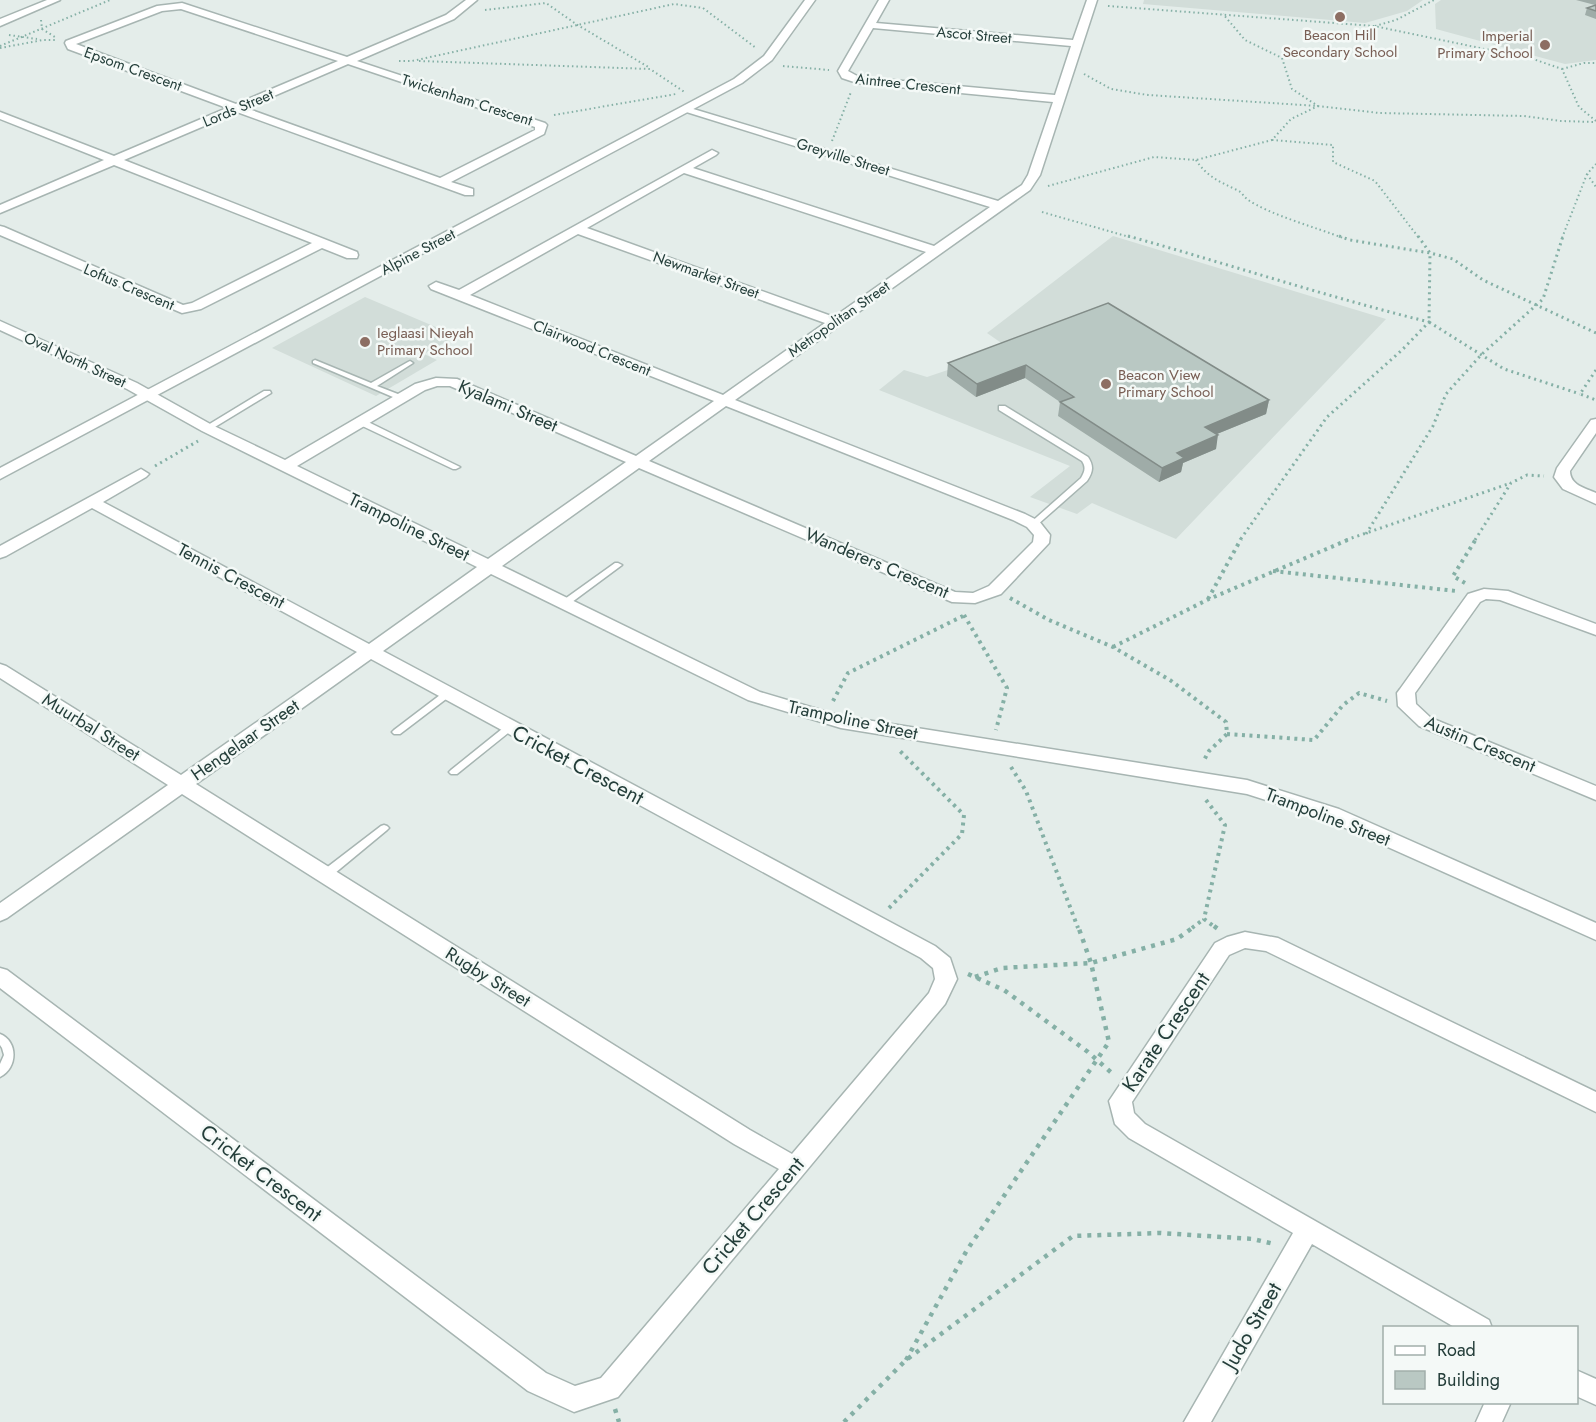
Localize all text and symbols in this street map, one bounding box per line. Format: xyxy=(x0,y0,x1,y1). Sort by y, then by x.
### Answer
marker: Beacon Hill Secondary School xyxy=(1333,10,1347,24)
street label: Ascot Street xyxy=(936,21,1013,49)
place label: Beacon Hill Secondary School xyxy=(1283,24,1397,63)
place label: Imperial Primary School xyxy=(1437,25,1533,64)
marker: Imperial Primary School xyxy=(1538,38,1552,52)
street label: Epsom Crescent xyxy=(81,41,185,97)
street label: Twickenham Crescent xyxy=(399,68,536,132)
street label: Aintree Crescent xyxy=(854,68,962,100)
street label: Lords Street xyxy=(199,83,277,133)
street label: Greyville Street xyxy=(794,132,893,182)
street label: Alpine Street xyxy=(377,223,460,281)
street label: Newmarket Street xyxy=(650,246,762,305)
street label: Loftus Crescent xyxy=(80,258,178,316)
street label: Metropolitan Street xyxy=(784,275,895,362)
street label: Clairwood Crescent xyxy=(530,314,655,382)
place label: Ieglaasi Nieyah Primary School xyxy=(377,322,474,361)
street label: Oval North Street xyxy=(20,327,130,393)
marker: Ieglaasi Nieyah Primary School xyxy=(358,335,372,349)
place label: Beacon View Primary School xyxy=(1118,364,1214,403)
street label: Kyalami Street xyxy=(454,373,562,439)
marker: Beacon View Primary School xyxy=(1099,377,1113,391)
street label: Trampoline Street xyxy=(344,486,475,568)
street label: Wanderers Crescent xyxy=(801,521,954,605)
street label: Tennis Crescent xyxy=(173,537,290,616)
street label: Muurbal Street xyxy=(37,687,146,768)
street label: Hengelaar Street xyxy=(185,693,305,787)
street label: Trampoline Street xyxy=(786,694,921,747)
street label: Austin Crescent xyxy=(1420,709,1540,779)
street label: Cricket Crescent xyxy=(507,718,649,812)
street label: Trampoline Street xyxy=(1262,781,1395,853)
street label: Rugby Street xyxy=(440,941,536,1014)
street label: Karate Crescent xyxy=(1115,966,1217,1098)
street label: Cricket Crescent xyxy=(194,1117,328,1229)
street label: Cricket Crescent xyxy=(695,1151,811,1281)
street label: Judo Street xyxy=(1214,1277,1289,1378)
legend xyxy=(1383,1326,1578,1404)
text: Road xyxy=(1437,1337,1476,1363)
text: Building xyxy=(1437,1367,1500,1393)

